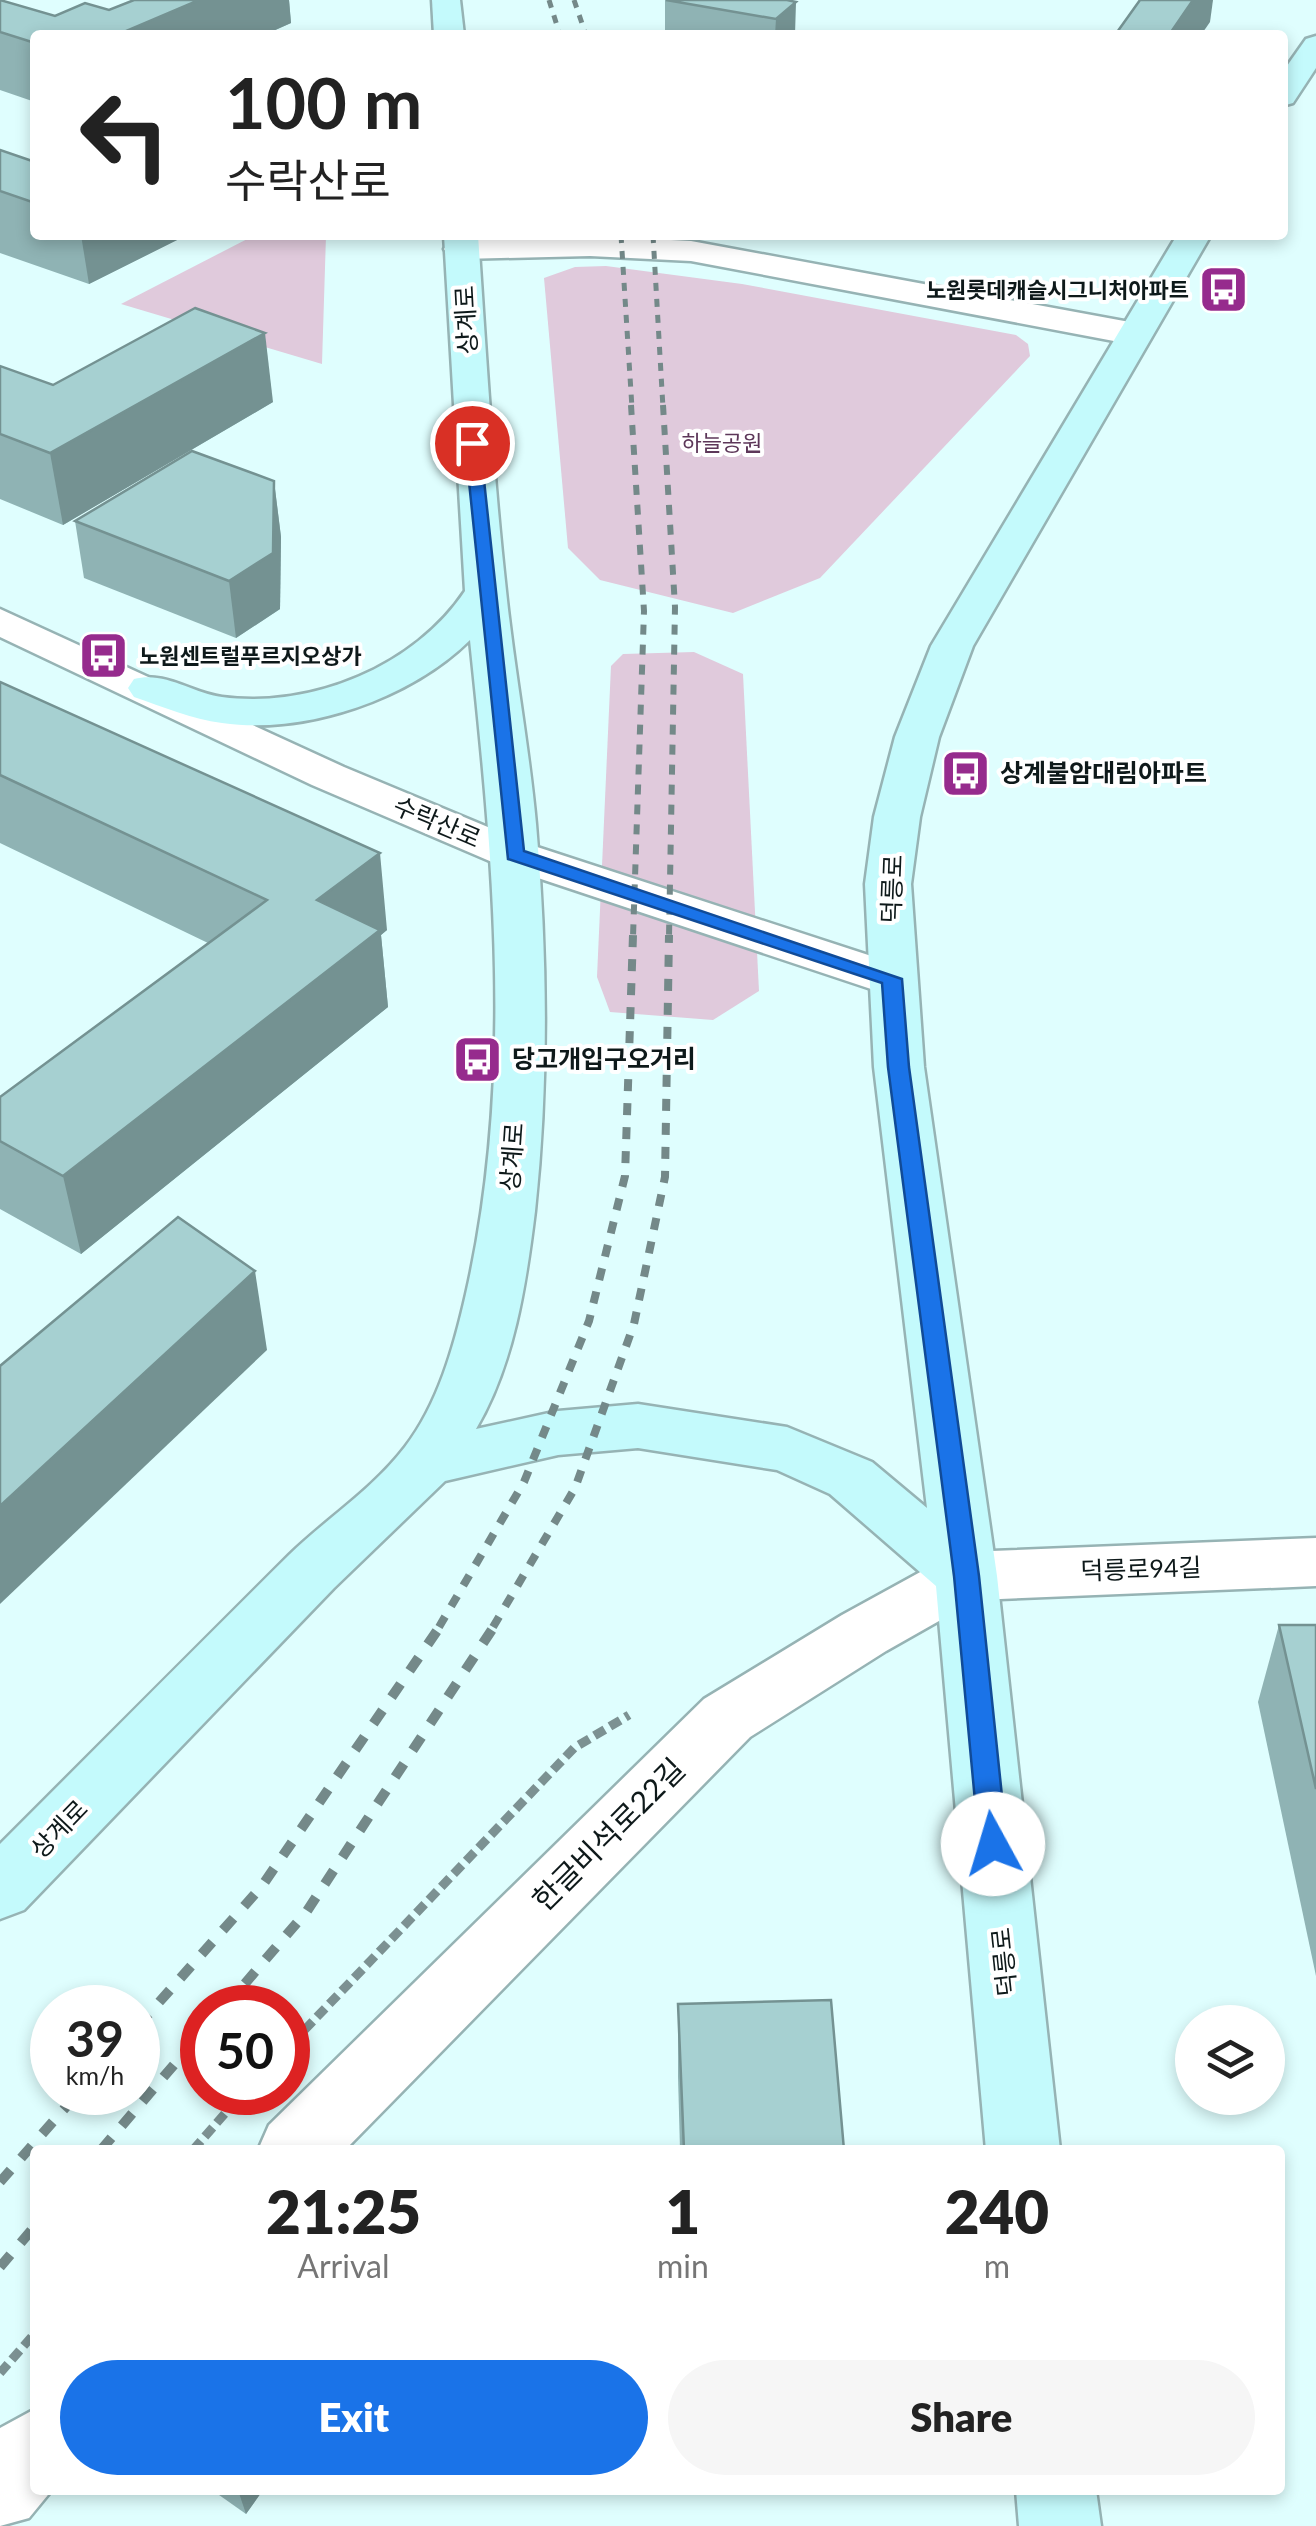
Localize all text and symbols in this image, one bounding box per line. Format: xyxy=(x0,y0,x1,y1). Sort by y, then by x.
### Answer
text: 100 m xyxy=(225,60,422,144)
icon: left xyxy=(60,70,190,200)
text: 수락산로 xyxy=(225,153,391,207)
bus stop icon: 노원롯데캐슬시그니처아파트 xyxy=(1198,264,1250,316)
place label: 노원롯데캐슬시그니처아파트 xyxy=(926,276,1189,303)
street label: 상계로 xyxy=(448,285,482,355)
pin xyxy=(430,401,515,486)
icon: arrive xyxy=(445,416,500,471)
park label: 하늘공원 xyxy=(682,429,762,456)
bus stop icon: 노원센트럴푸르지오상가 xyxy=(78,630,130,682)
place label: 노원센트럴푸르지오상가 xyxy=(139,642,362,669)
bus stop icon: 상계불암대림아파트 xyxy=(939,747,991,799)
place label: 상계불암대림아파트 xyxy=(1000,757,1207,787)
street label: 수락산로 xyxy=(389,789,486,853)
street label: 덕릉로 xyxy=(875,854,907,924)
bus stop icon: 당고개입구오거리 xyxy=(451,1033,503,1085)
place label: 당고개입구오거리 xyxy=(512,1043,696,1073)
street label: 상계로 xyxy=(494,1121,528,1192)
street label: 덕릉로94길 xyxy=(1080,1551,1202,1585)
street label: 한글비석로22길 xyxy=(524,1750,691,1917)
position arrow xyxy=(941,1792,1045,1896)
street label: 상계로 xyxy=(24,1793,93,1864)
street label: 덕릉로 xyxy=(984,1926,1022,1998)
speed limit sign: 50 xyxy=(180,1985,310,2115)
map controls xyxy=(1175,2005,1285,2115)
button: layers xyxy=(1175,2005,1285,2115)
text: 39 xyxy=(66,2008,124,2068)
text: km/h xyxy=(66,2060,124,2090)
text: 21:25 xyxy=(266,2175,421,2247)
text: 1 xyxy=(665,2175,700,2247)
text: 240 xyxy=(945,2175,1049,2247)
text: Arrival xyxy=(297,2246,390,2285)
text: min xyxy=(657,2246,709,2285)
text: m xyxy=(984,2246,1010,2285)
button: Exit xyxy=(60,2360,648,2475)
button: Share xyxy=(668,2360,1255,2475)

